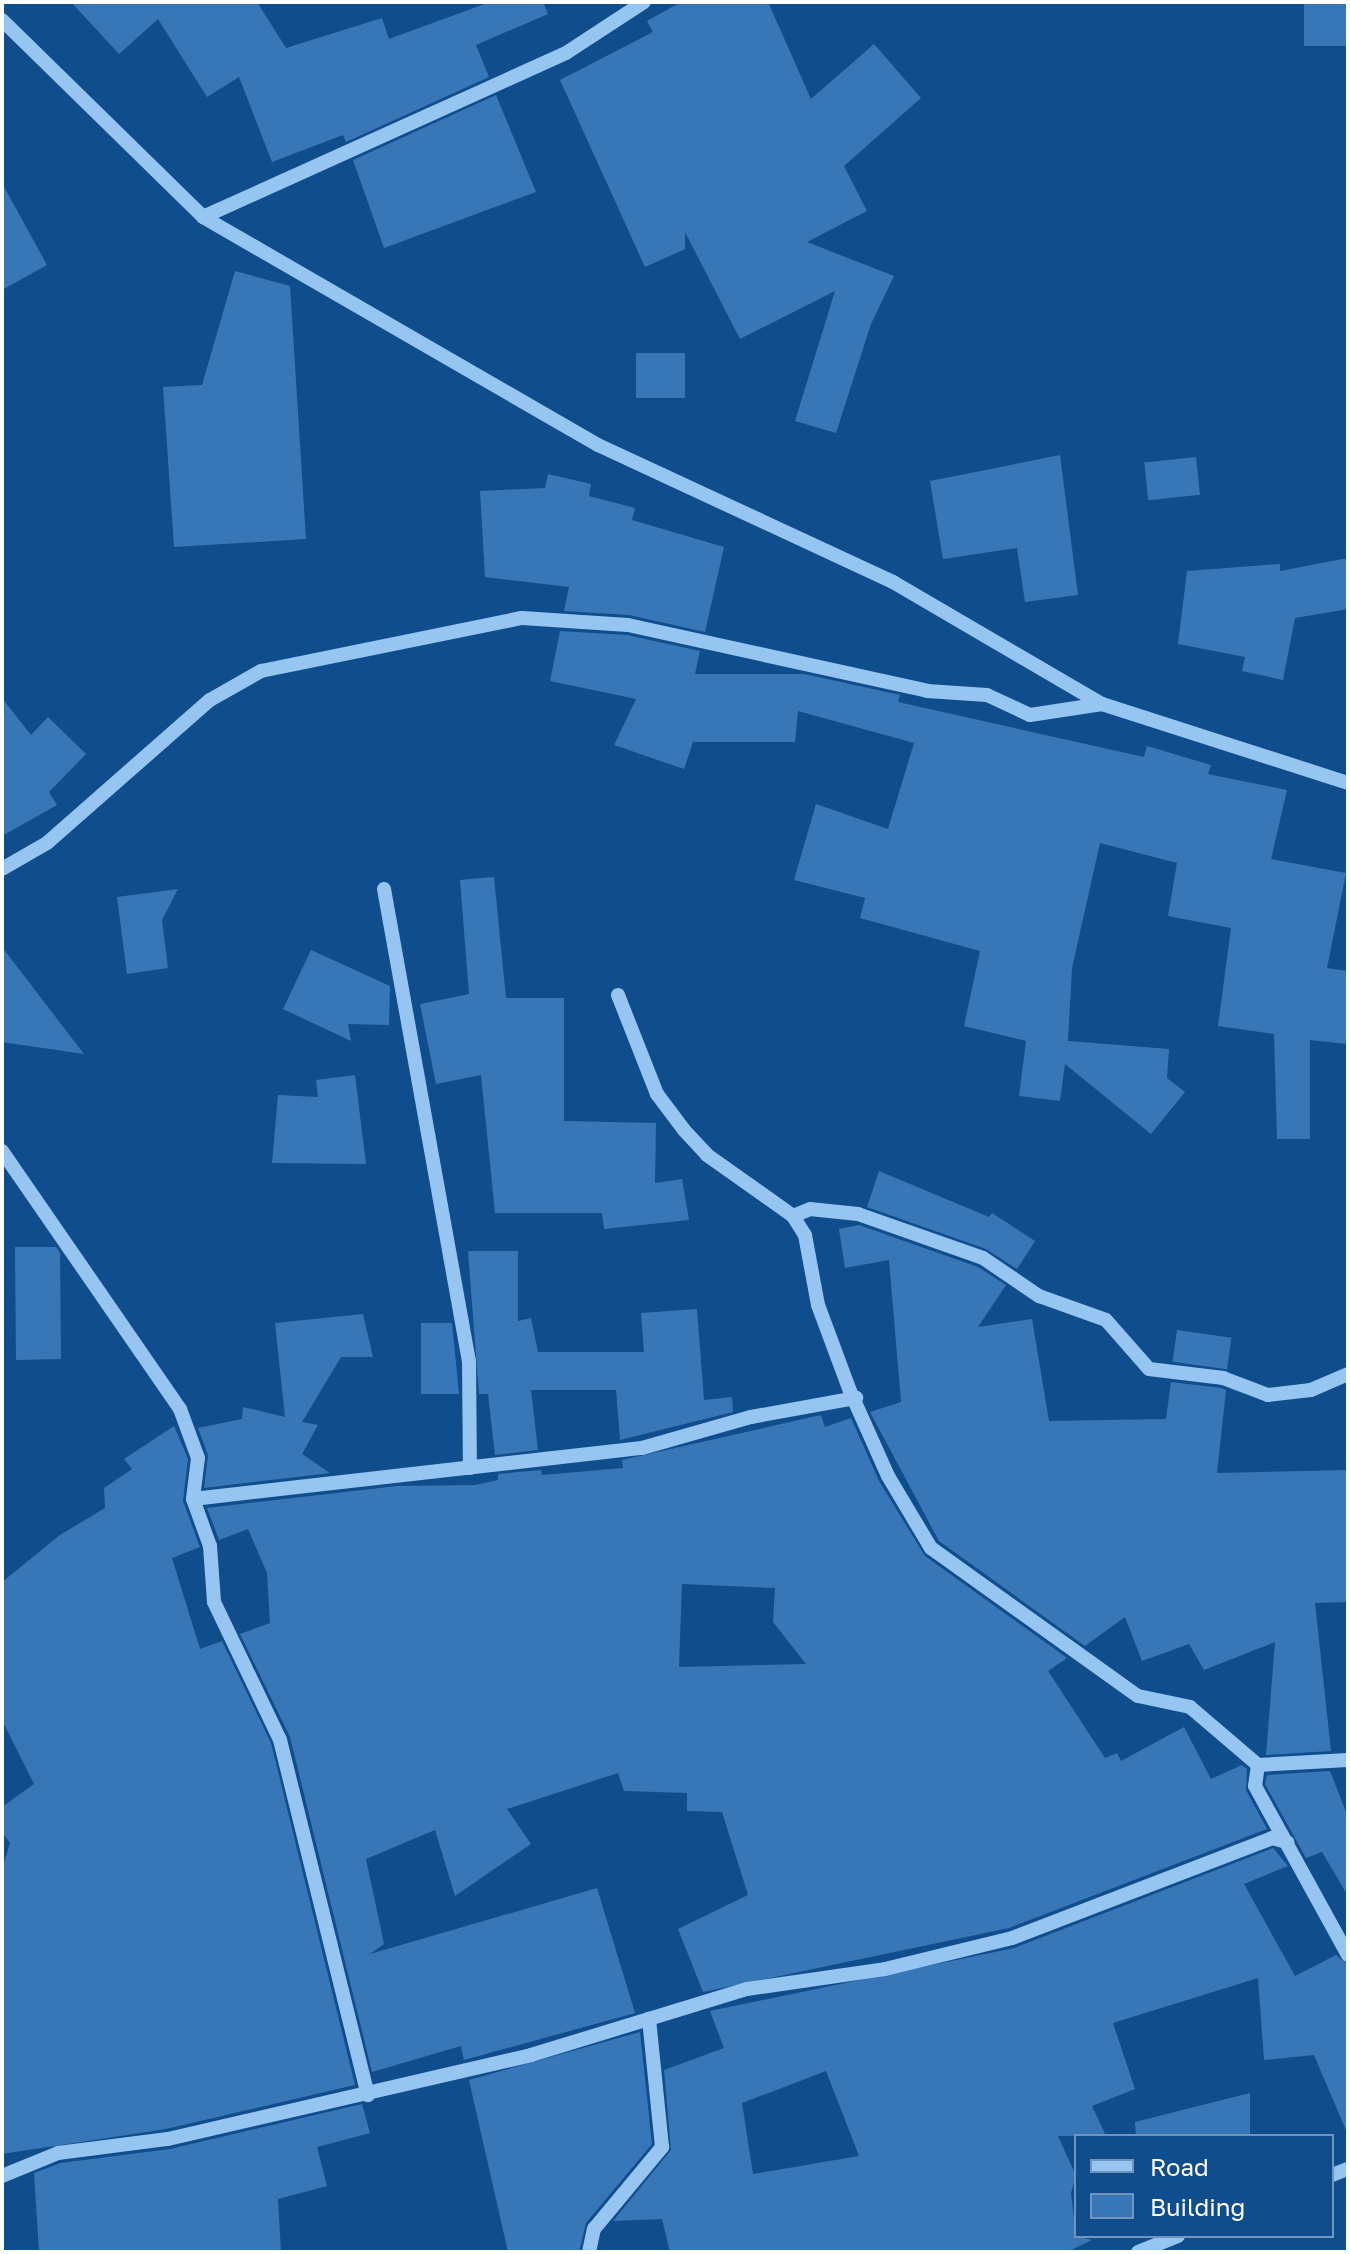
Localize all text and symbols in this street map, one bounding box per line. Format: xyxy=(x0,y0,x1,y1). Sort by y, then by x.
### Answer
legend xyxy=(1074,2134,1334,2238)
text: Road xyxy=(1150,2152,1209,2181)
text: Building xyxy=(1150,2192,1245,2221)

